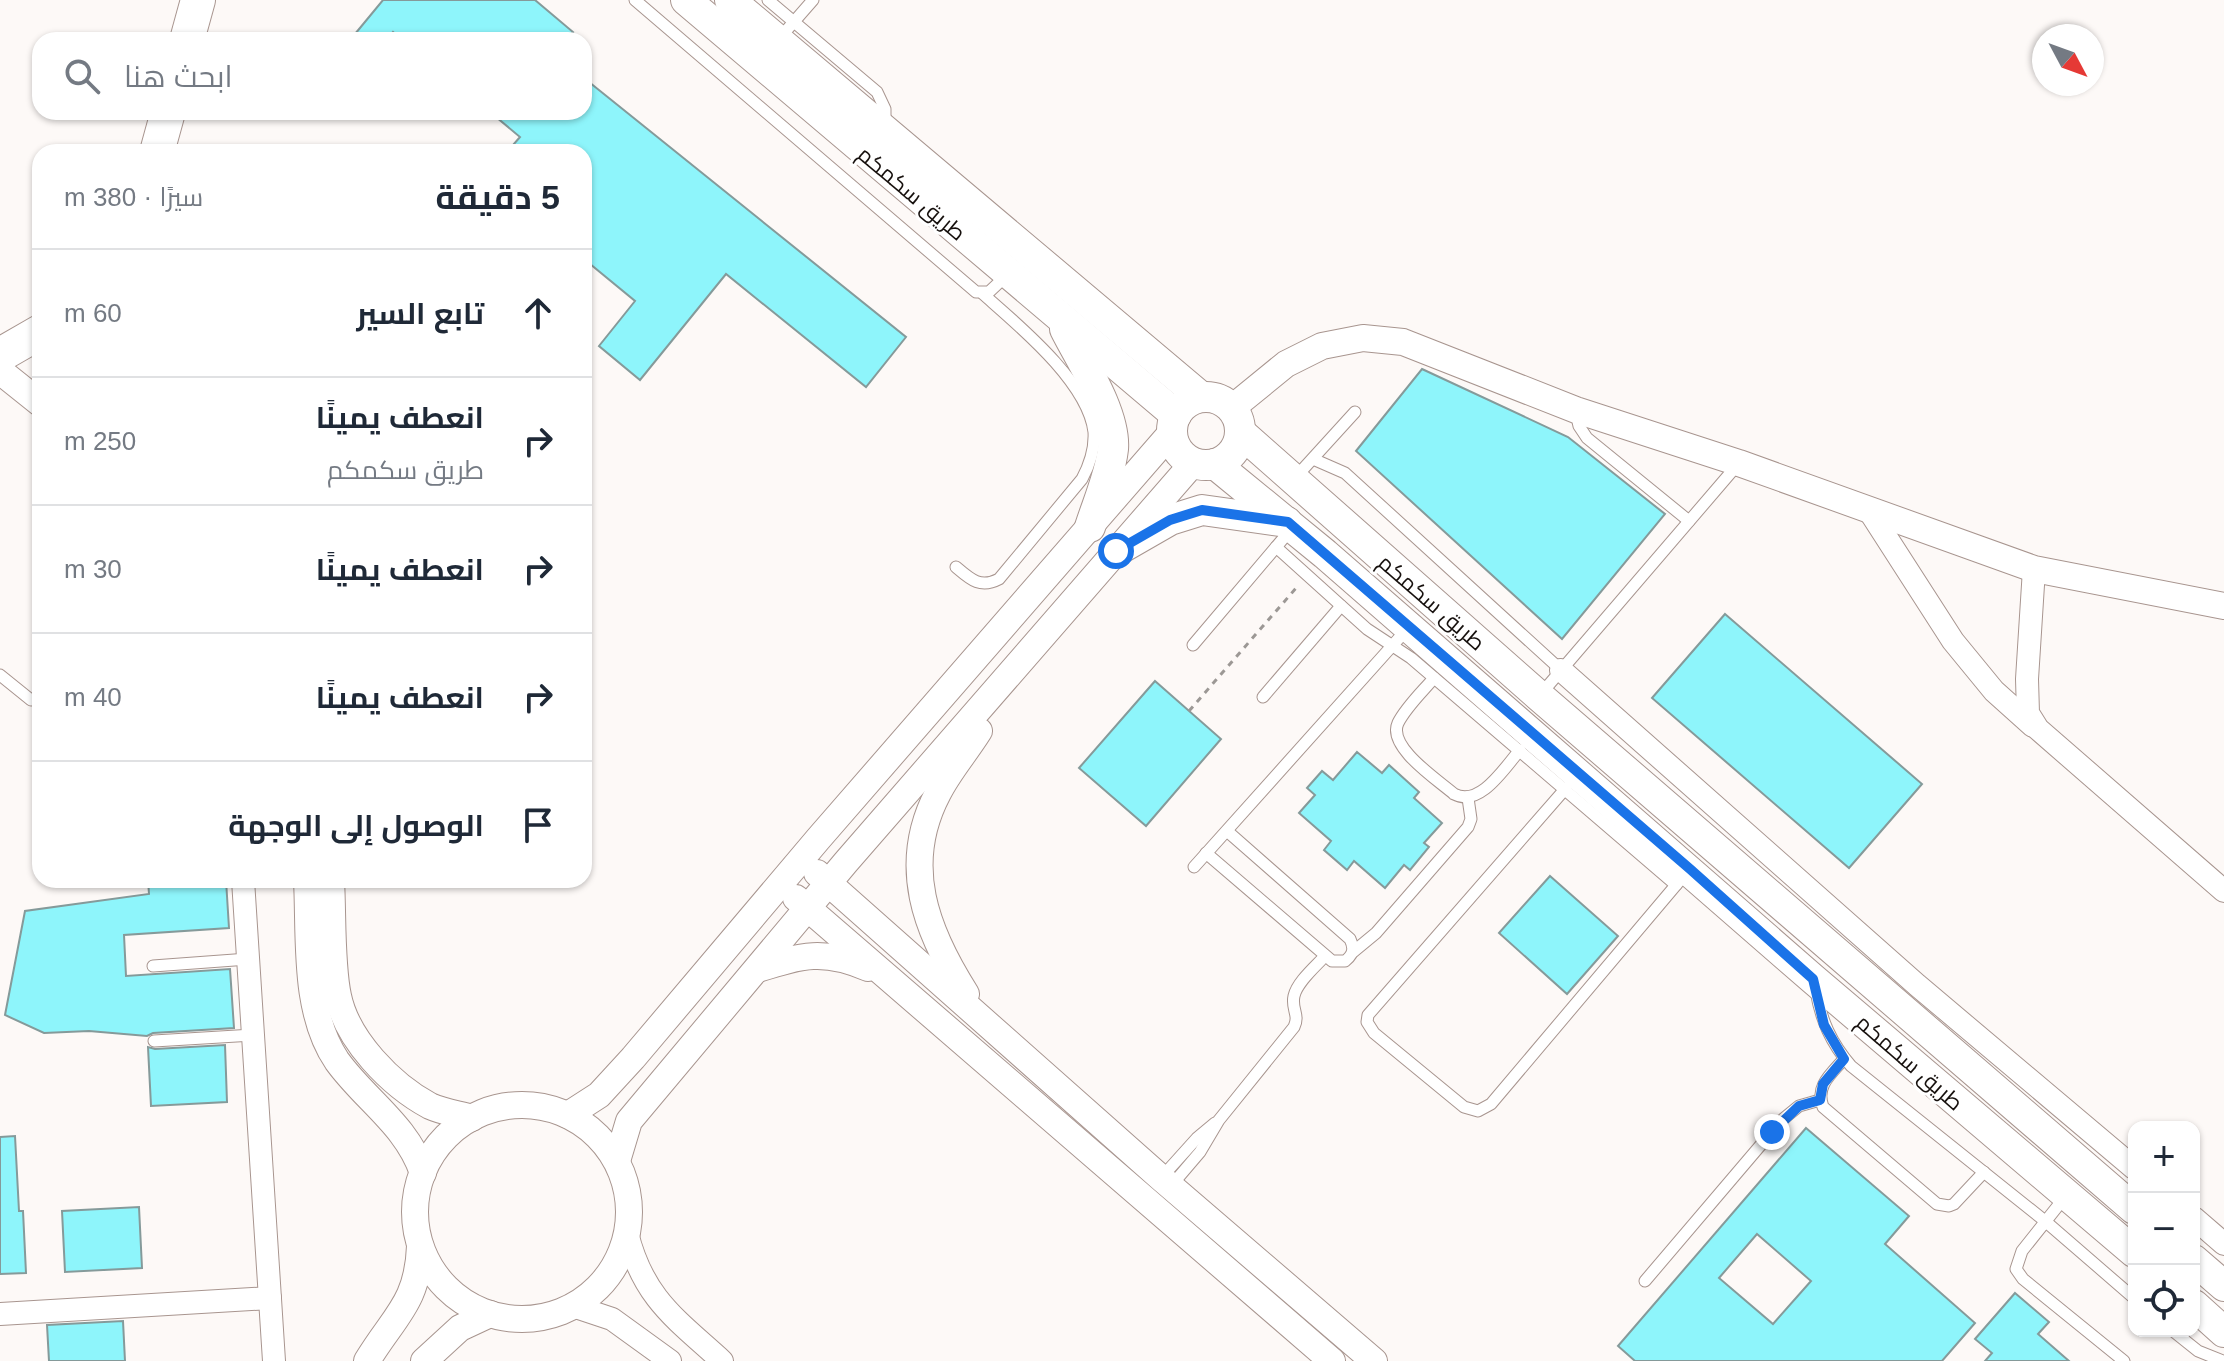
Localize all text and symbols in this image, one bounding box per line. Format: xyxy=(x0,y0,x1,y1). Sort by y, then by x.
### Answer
north arrow xyxy=(2032,24,2104,96)
search box xyxy=(32,32,592,120)
icon: search xyxy=(60,54,104,98)
text: ابحث هنا xyxy=(124,60,233,93)
street label: طريق سكمكم xyxy=(851,141,971,248)
text: 5 دقيقة xyxy=(436,178,560,216)
text: سيرًا · 380 m xyxy=(64,182,203,212)
icon: ahead xyxy=(516,291,560,335)
text: تابع السير xyxy=(356,297,484,330)
text: 60 m xyxy=(64,298,122,328)
text: انعطف يمينًا xyxy=(316,401,484,434)
icon: right xyxy=(516,419,560,463)
text: 250 m xyxy=(64,426,136,456)
text: طريق سكمكم xyxy=(327,455,484,485)
route start xyxy=(1098,533,1134,569)
icon: right xyxy=(516,547,560,591)
street label: طريق سكمكم xyxy=(1371,549,1490,658)
text: انعطف يمينًا xyxy=(316,553,484,586)
text: 30 m xyxy=(64,554,122,584)
icon: right xyxy=(516,675,560,719)
text: انعطف يمينًا xyxy=(316,681,484,714)
text: 40 m xyxy=(64,682,122,712)
icon: arrive xyxy=(516,803,560,847)
text: الوصول إلى الوجهة xyxy=(228,809,484,842)
street label: طريق سكمكم xyxy=(1849,1009,1968,1118)
route end xyxy=(1754,1114,1790,1150)
map controls xyxy=(2128,1121,2200,1337)
button: + xyxy=(2128,1121,2200,1193)
button: − xyxy=(2128,1193,2200,1265)
button: locate xyxy=(2128,1265,2200,1337)

